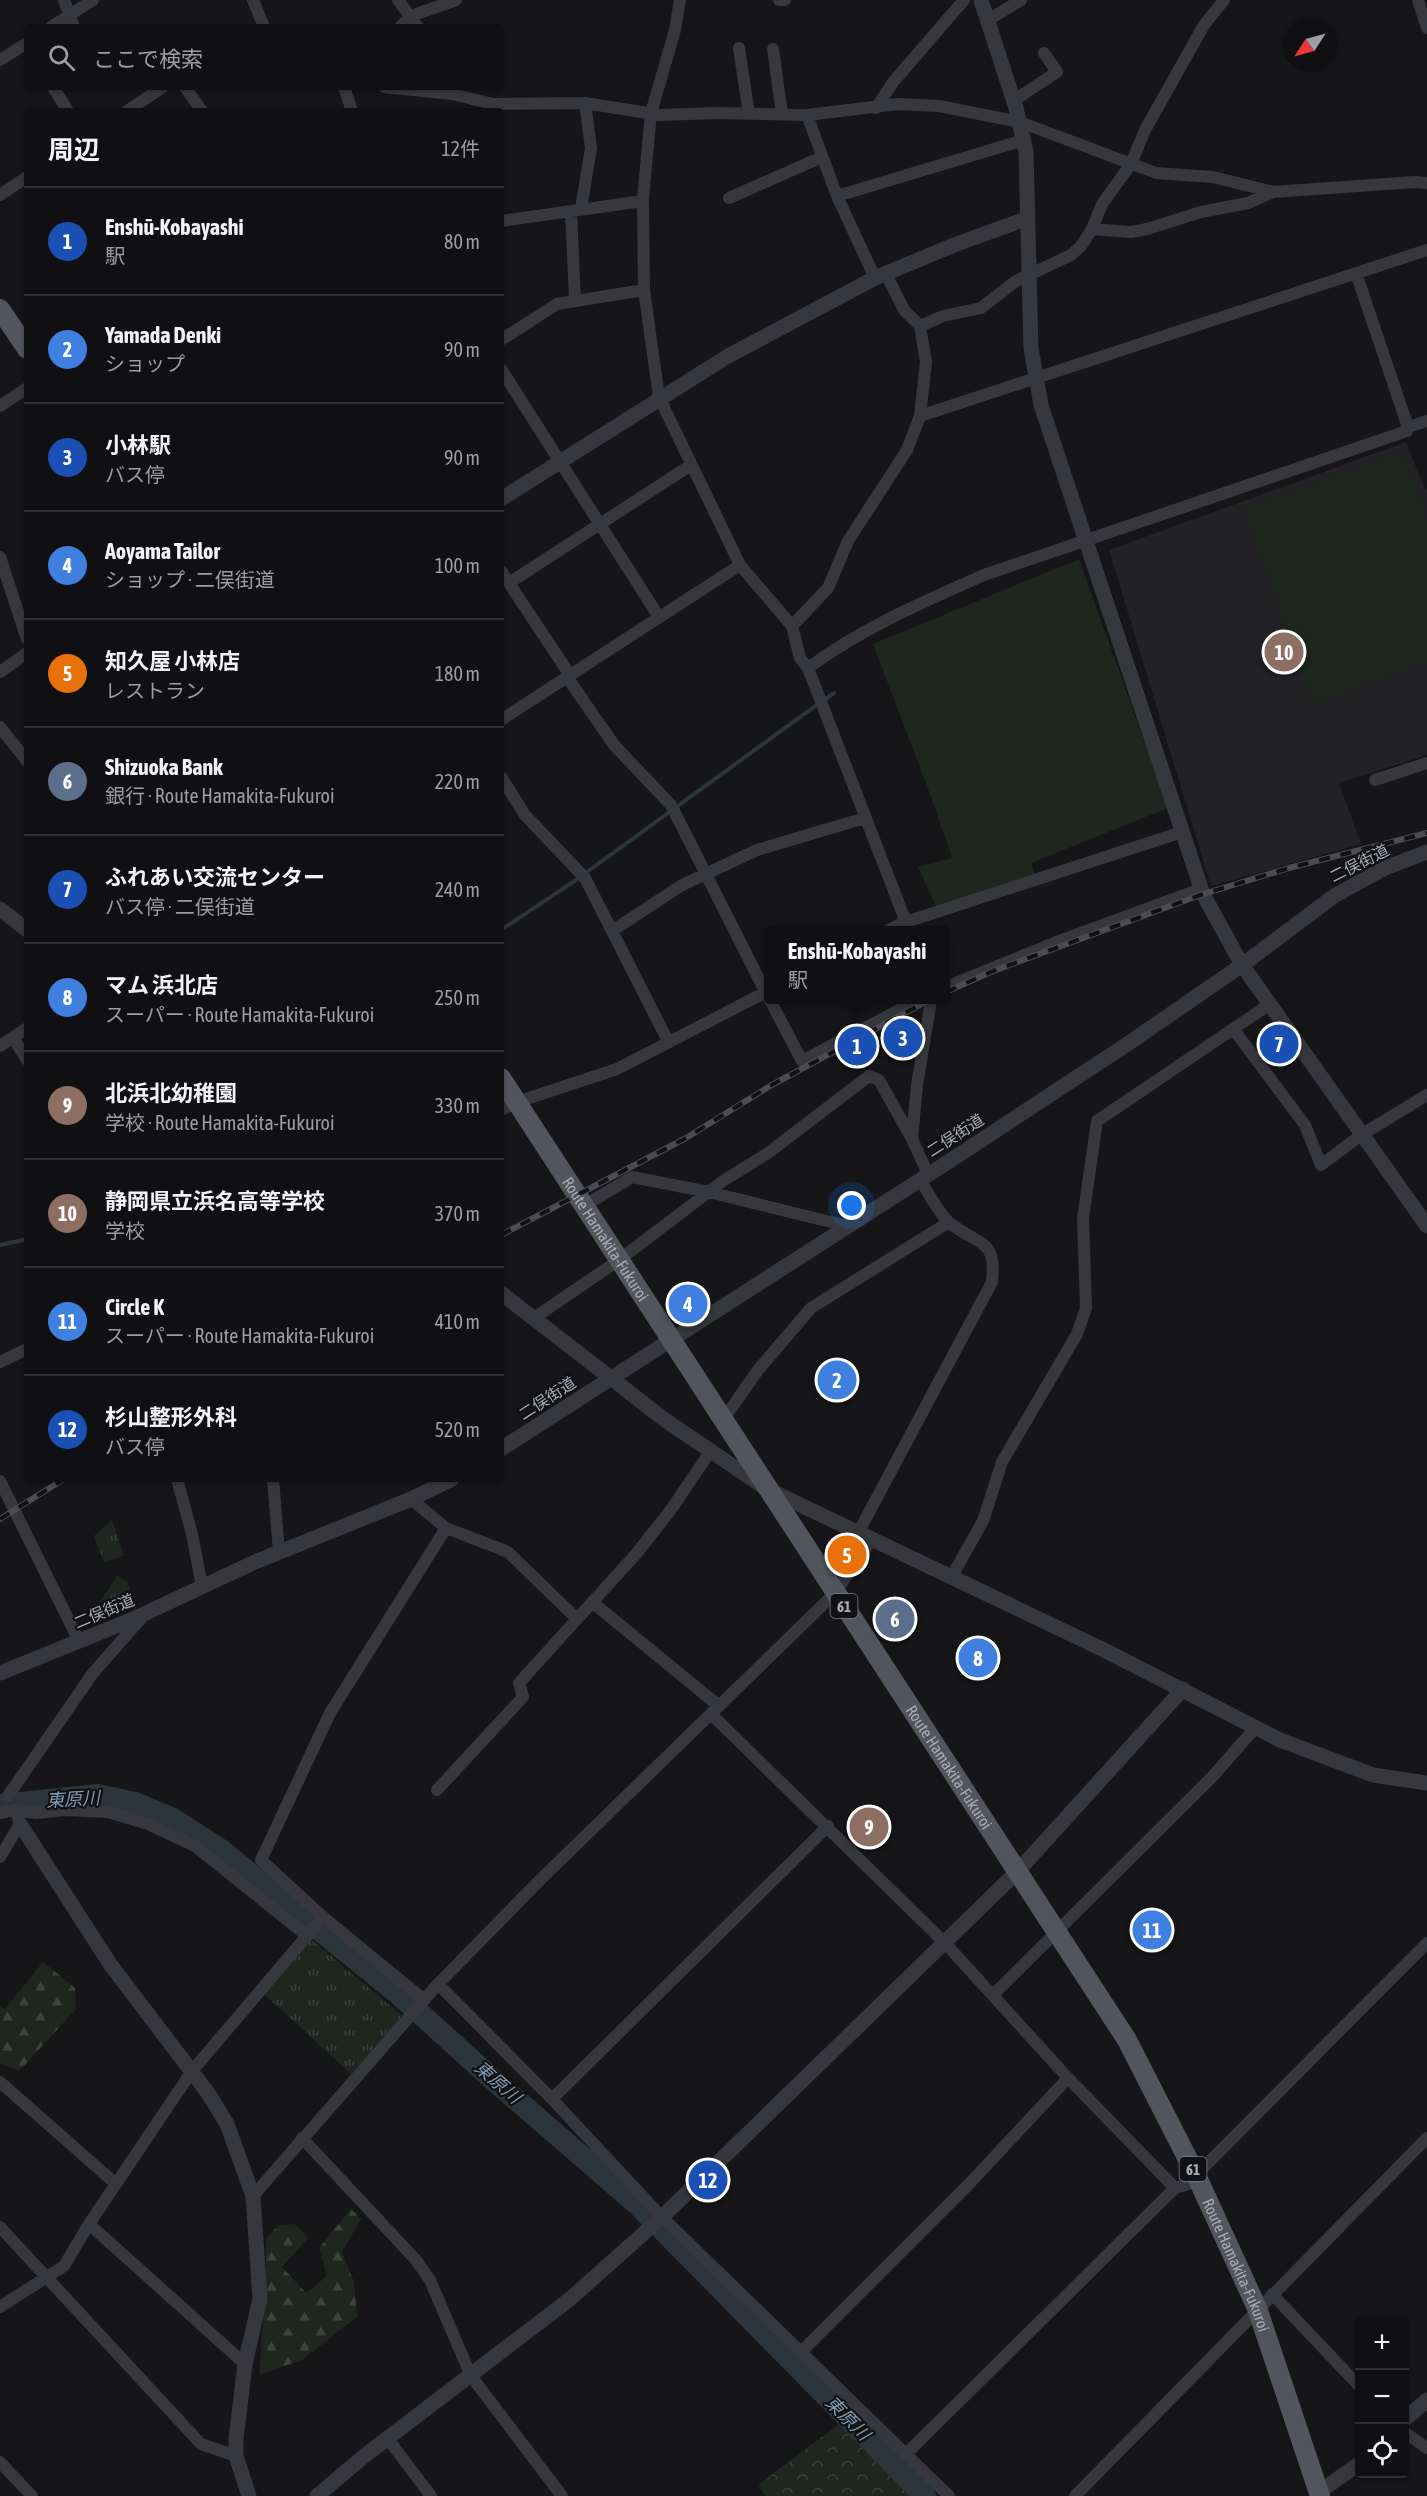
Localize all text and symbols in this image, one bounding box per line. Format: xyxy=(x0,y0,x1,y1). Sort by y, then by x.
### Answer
north arrow xyxy=(1283,18,1337,72)
search box xyxy=(24,24,504,90)
icon: search xyxy=(45,41,78,74)
text: ここで検索 xyxy=(93,46,203,72)
text: 周辺 xyxy=(48,135,100,165)
text: 12件 xyxy=(441,137,480,160)
text: Enshū-Kobayashi xyxy=(105,214,244,240)
text: 1 xyxy=(63,230,72,253)
text: 80 m xyxy=(444,230,480,253)
text: 駅 xyxy=(105,244,125,267)
text: Yamada Denki xyxy=(105,322,221,348)
text: 2 xyxy=(63,338,72,361)
text: 90 m xyxy=(444,338,480,361)
text: ショップ xyxy=(105,352,185,375)
text: 小林駅 xyxy=(105,432,171,458)
text: 3 xyxy=(63,446,72,469)
text: 90 m xyxy=(444,446,480,469)
text: バス停 xyxy=(105,463,165,486)
text: Aoyama Tailor xyxy=(105,538,220,564)
text: 4 xyxy=(63,554,72,577)
text: 100 m xyxy=(435,554,480,577)
text: ショップ · 二俣街道 xyxy=(105,568,275,591)
pin: 10 xyxy=(1264,630,1304,674)
text: 知久屋 小林店 xyxy=(105,648,240,674)
text: 5 xyxy=(63,662,72,685)
text: 180 m xyxy=(435,662,480,685)
text: レストラン xyxy=(105,679,205,702)
text: Shizuoka Bank xyxy=(105,754,223,780)
text: 6 xyxy=(63,770,72,793)
text: 220 m xyxy=(435,770,480,793)
text: 銀行 · Route Hamakita-Fukuroi xyxy=(105,784,335,807)
street label: 二俣街道 xyxy=(1326,840,1392,886)
text: ふれあい交流センター xyxy=(105,864,325,890)
text: 7 xyxy=(63,878,72,901)
text: 240 m xyxy=(435,878,480,901)
text: バス停 · 二俣街道 xyxy=(105,895,255,918)
popup xyxy=(764,926,950,1004)
text: Enshū-Kobayashi xyxy=(788,938,926,964)
text: 駅 xyxy=(788,968,808,991)
text: マム 浜北店 xyxy=(105,972,218,998)
text: 8 xyxy=(63,986,72,1009)
text: 250 m xyxy=(435,986,480,1009)
text: スーパー · Route Hamakita-Fukuroi xyxy=(105,1003,374,1026)
pin: 3 xyxy=(884,1016,922,1060)
pin: 7 xyxy=(1260,1022,1298,1066)
pin: 1 xyxy=(838,1024,876,1068)
text: 北浜北幼稚園 xyxy=(105,1080,237,1106)
text: 9 xyxy=(63,1094,72,1117)
text: 330 m xyxy=(435,1094,480,1117)
street label: 二俣街道 xyxy=(923,1110,987,1160)
text: 学校 · Route Hamakita-Fukuroi xyxy=(105,1111,335,1134)
street label: Route Hamakita-Fukuroi xyxy=(559,1174,653,1304)
text: 静岡県立浜名高等学校 xyxy=(105,1188,325,1214)
your location xyxy=(837,1191,866,1220)
text: 10 xyxy=(58,1202,77,1225)
text: 370 m xyxy=(435,1202,480,1225)
text: 学校 xyxy=(105,1219,145,1242)
pin: 4 xyxy=(668,1282,708,1326)
text: Circle K xyxy=(105,1294,164,1320)
text: 11 xyxy=(58,1310,77,1333)
text: 410 m xyxy=(435,1310,480,1333)
text: スーパー · Route Hamakita-Fukuroi xyxy=(105,1324,374,1347)
pin: 2 xyxy=(818,1358,856,1402)
street label: 二俣街道 xyxy=(515,1373,579,1423)
text: 杉山整形外科 xyxy=(105,1404,237,1430)
text: 12 xyxy=(58,1418,77,1441)
text: 520 m xyxy=(435,1418,480,1441)
text: バス停 xyxy=(105,1435,165,1458)
pin: 5 xyxy=(828,1532,866,1578)
street label: 二俣街道 xyxy=(71,1590,137,1632)
road number: 61 xyxy=(830,1594,858,1618)
pin: 6 xyxy=(876,1596,914,1642)
pin: 8 xyxy=(958,1636,998,1680)
street label: Route Hamakita-Fukuroi xyxy=(903,1702,996,1832)
water label: 東原川 xyxy=(45,1787,103,1811)
pin: 9 xyxy=(850,1804,888,1850)
pin: 11 xyxy=(1132,1908,1172,1952)
water label: 東原川 xyxy=(471,2056,527,2109)
road number: 61 xyxy=(1180,2157,1206,2181)
pin: 12 xyxy=(688,2158,728,2202)
street label: Route Hamakita-Fukuroi xyxy=(1199,2195,1273,2334)
map controls xyxy=(1355,2316,1409,2478)
button: + xyxy=(1355,2316,1409,2370)
button: − xyxy=(1355,2370,1409,2424)
water label: 東原川 xyxy=(821,2391,876,2446)
button: locate xyxy=(1355,2424,1409,2478)

